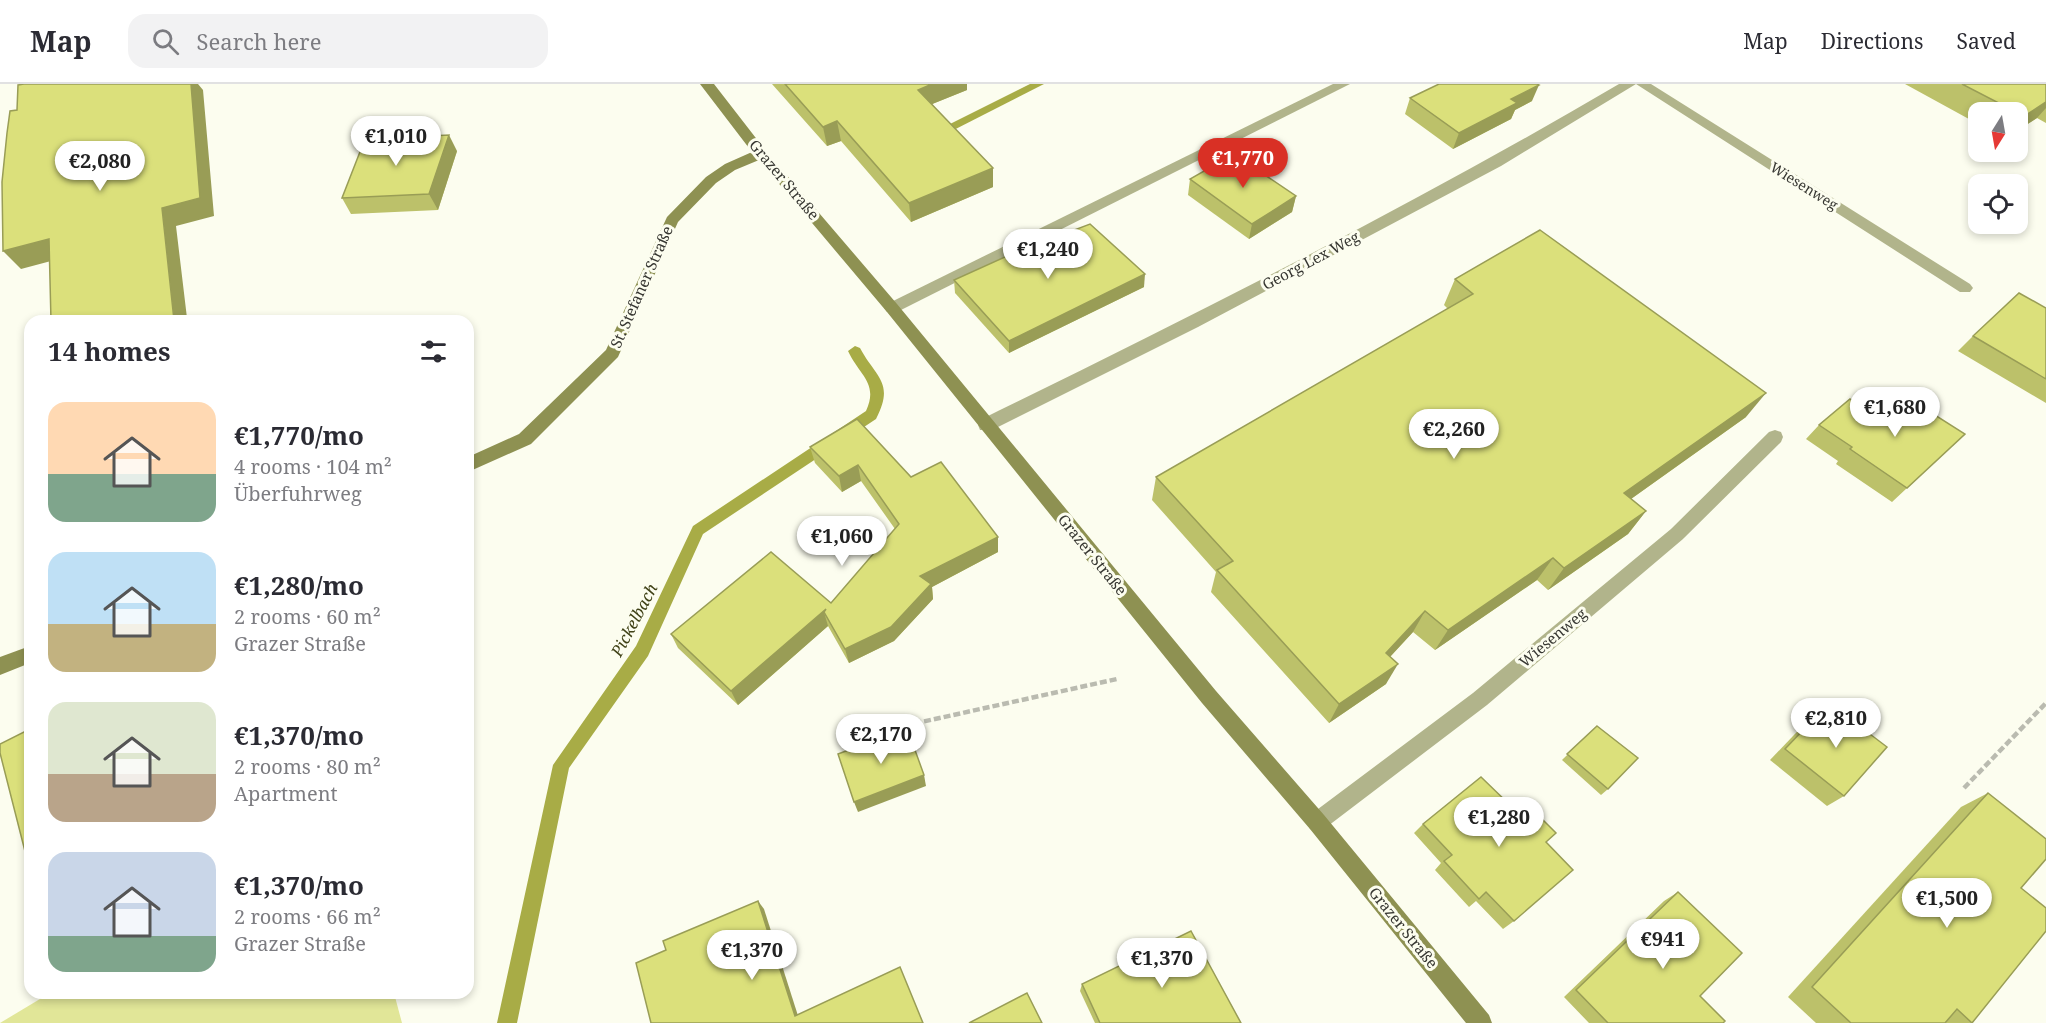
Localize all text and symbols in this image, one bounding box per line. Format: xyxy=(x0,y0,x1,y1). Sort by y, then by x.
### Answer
search box xyxy=(128,14,548,68)
text: Map xyxy=(30,22,92,60)
icon: search xyxy=(149,25,182,58)
text: Search here xyxy=(197,26,321,56)
text: Map xyxy=(1743,27,1788,55)
text: Directions xyxy=(1821,27,1923,55)
text: Saved xyxy=(1956,27,2016,55)
north arrow xyxy=(1968,102,2028,162)
map controls xyxy=(1968,102,2028,234)
pin: €1,010 xyxy=(347,116,445,167)
text: €1,010 xyxy=(365,122,427,149)
street label: Grazer Straße xyxy=(745,135,824,224)
pin: €1,770 xyxy=(1194,138,1292,189)
pin: €2,080 xyxy=(51,141,149,192)
text: €1,770 xyxy=(1212,144,1274,171)
text: €2,080 xyxy=(69,147,131,174)
street label: Wiesenweg xyxy=(1767,157,1842,214)
button: locate xyxy=(1968,174,2028,234)
street label: St. Stefaner Straße xyxy=(605,222,677,351)
street label: Georg Lex Weg xyxy=(1258,226,1363,294)
pin: €1,240 xyxy=(999,229,1097,280)
text: €1,240 xyxy=(1017,235,1079,262)
text: 14 homes xyxy=(48,333,170,369)
icon: filters xyxy=(417,335,450,368)
pin: €1,680 xyxy=(1846,387,1944,438)
text: €1,680 xyxy=(1864,393,1926,420)
pin: €2,260 xyxy=(1405,409,1503,460)
text: €2,260 xyxy=(1423,415,1485,442)
text: €1,770/mo xyxy=(234,417,364,453)
icon: home xyxy=(96,426,168,498)
text: 4 rooms · 104 m² xyxy=(234,453,392,480)
text: Überfuhrweg xyxy=(234,480,362,507)
street label: Grazer Straße xyxy=(1054,510,1132,599)
pin: €1,060 xyxy=(793,516,891,567)
text: €1,060 xyxy=(811,522,873,549)
text: €1,280/mo xyxy=(234,567,364,603)
icon: home xyxy=(96,576,168,648)
water label: Pickelbach xyxy=(605,579,663,661)
text: 2 rooms · 60 m² xyxy=(234,603,381,630)
street label: Wiesenweg xyxy=(1515,603,1590,671)
text: Grazer Straße xyxy=(234,630,366,657)
pin: €2,810 xyxy=(1787,698,1885,749)
text: €2,810 xyxy=(1805,704,1867,731)
pin: €2,170 xyxy=(832,714,930,765)
text: €1,370/mo xyxy=(234,717,364,753)
text: €2,170 xyxy=(850,720,912,747)
icon: home xyxy=(96,726,168,798)
text: 2 rooms · 80 m² xyxy=(234,753,381,780)
text: Apartment xyxy=(234,780,338,807)
pin: €1,280 xyxy=(1450,797,1548,848)
text: €1,280 xyxy=(1468,803,1530,830)
text: €1,370/mo xyxy=(234,867,364,903)
icon: home xyxy=(96,876,168,948)
pin: €1,500 xyxy=(1898,878,1996,929)
street label: Grazer Straße xyxy=(1365,883,1443,972)
text: €1,500 xyxy=(1916,884,1978,911)
text: 2 rooms · 66 m² xyxy=(234,903,381,930)
pin: €941 xyxy=(1627,919,1699,970)
text: €941 xyxy=(1640,925,1686,952)
text: Grazer Straße xyxy=(234,930,366,957)
pin: €1,370 xyxy=(703,930,801,981)
text: €1,370 xyxy=(721,936,783,963)
pin: €1,370 xyxy=(1113,938,1211,989)
text: €1,370 xyxy=(1131,944,1193,971)

